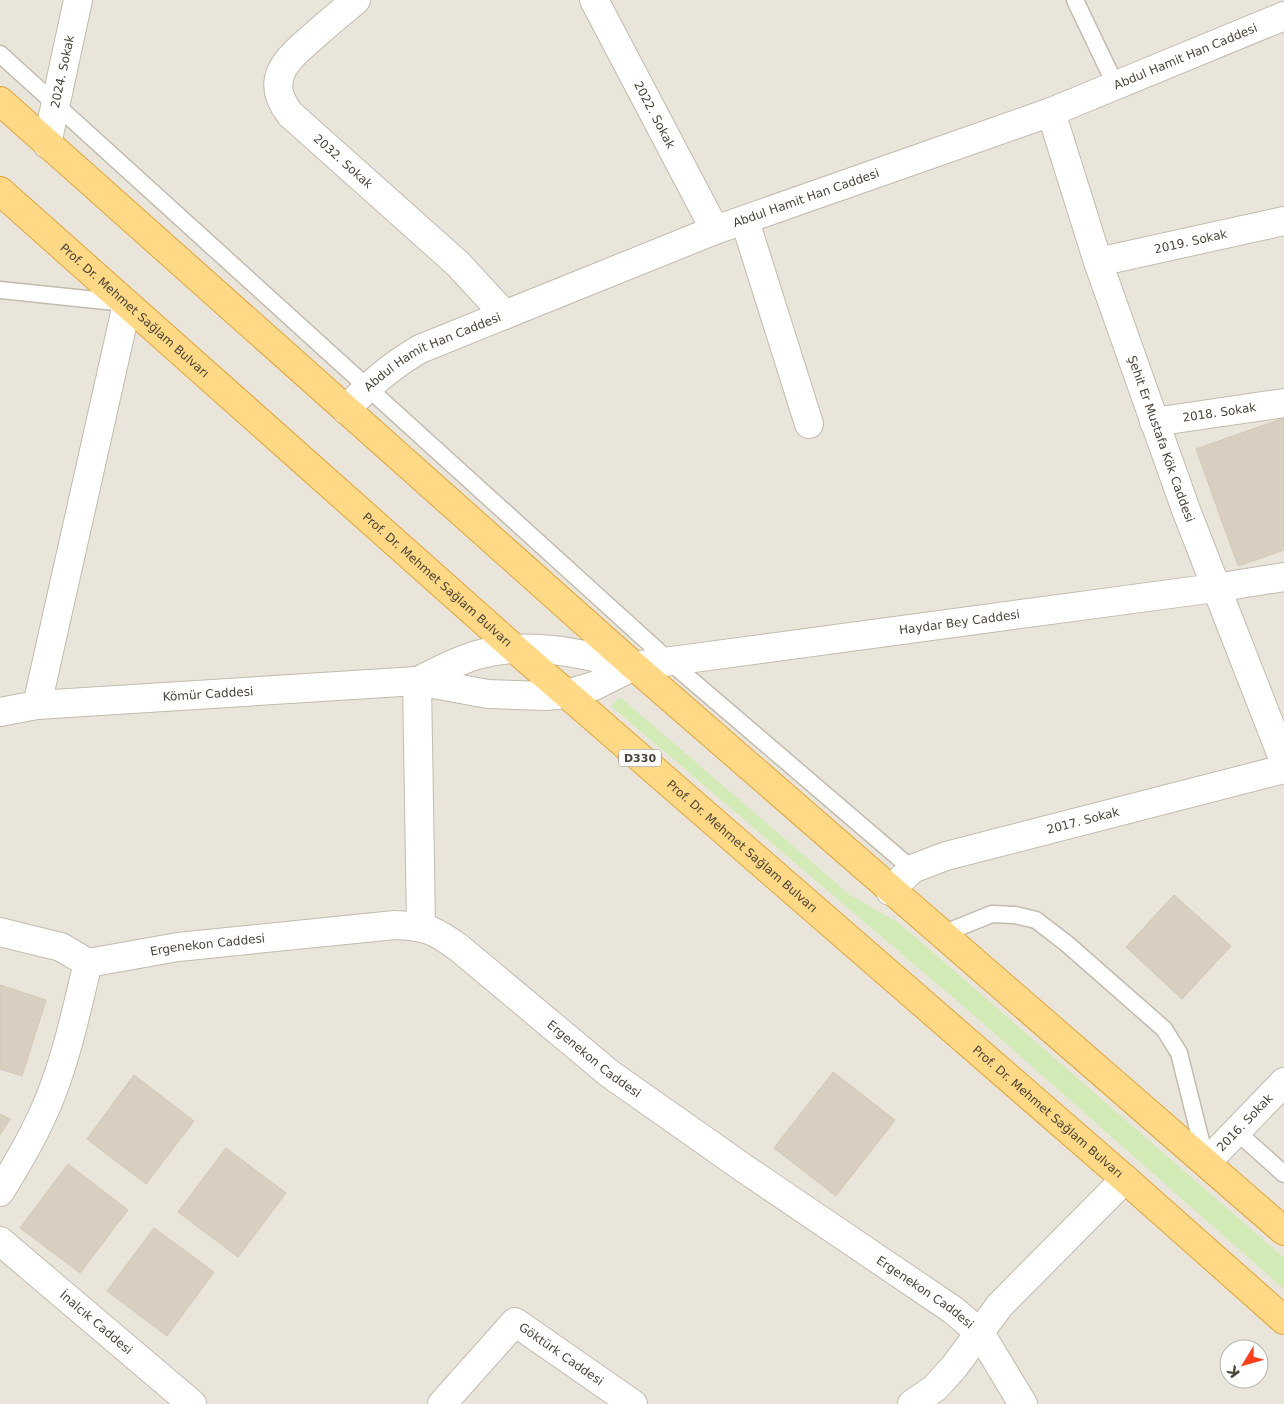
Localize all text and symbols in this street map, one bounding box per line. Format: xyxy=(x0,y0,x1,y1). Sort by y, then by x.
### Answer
street label: Abdul Hamit Han Caddesi xyxy=(1112,21,1259,92)
street label: 2024. Sokak xyxy=(48,34,77,109)
street label: 2022. Sokak xyxy=(631,79,678,151)
street label: 2032. Sokak xyxy=(311,132,376,191)
street label: Abdul Hamit Han Caddesi xyxy=(731,166,881,230)
street label: 2019. Sokak xyxy=(1153,227,1229,256)
street label: Prof. Dr. Mehmet Sağlam Bulvarı xyxy=(57,241,212,381)
street label: Abdul Hamit Han Caddesi xyxy=(361,310,503,394)
street label: Şehit Er Mustafa Kök Caddesi xyxy=(1125,354,1197,524)
street label: 2018. Sokak xyxy=(1182,400,1257,425)
street label: Prof. Dr. Mehmet Sağlam Bulvarı xyxy=(360,510,514,650)
street label: Haydar Bey Caddesi xyxy=(898,607,1021,637)
street label: Kömür Caddesi xyxy=(162,684,254,704)
road number: D330 xyxy=(619,750,661,766)
street label: Prof. Dr. Mehmet Sağlam Bulvarı xyxy=(664,777,820,915)
street label: 2017. Sokak xyxy=(1045,805,1121,837)
street label: Ergenekon Caddesi xyxy=(149,931,266,959)
street label: Ergenekon Caddesi xyxy=(544,1018,644,1101)
street label: Prof. Dr. Mehmet Sağlam Bulvarı xyxy=(970,1043,1126,1181)
street label: 2016. Sokak xyxy=(1214,1091,1276,1154)
street label: Ergenekon Caddesi xyxy=(874,1253,976,1331)
street label: İnalcık Caddesi xyxy=(57,1287,135,1357)
street label: Göktürk Caddesi xyxy=(516,1320,606,1388)
north arrow xyxy=(1219,1339,1269,1389)
text: K xyxy=(1223,1362,1243,1381)

